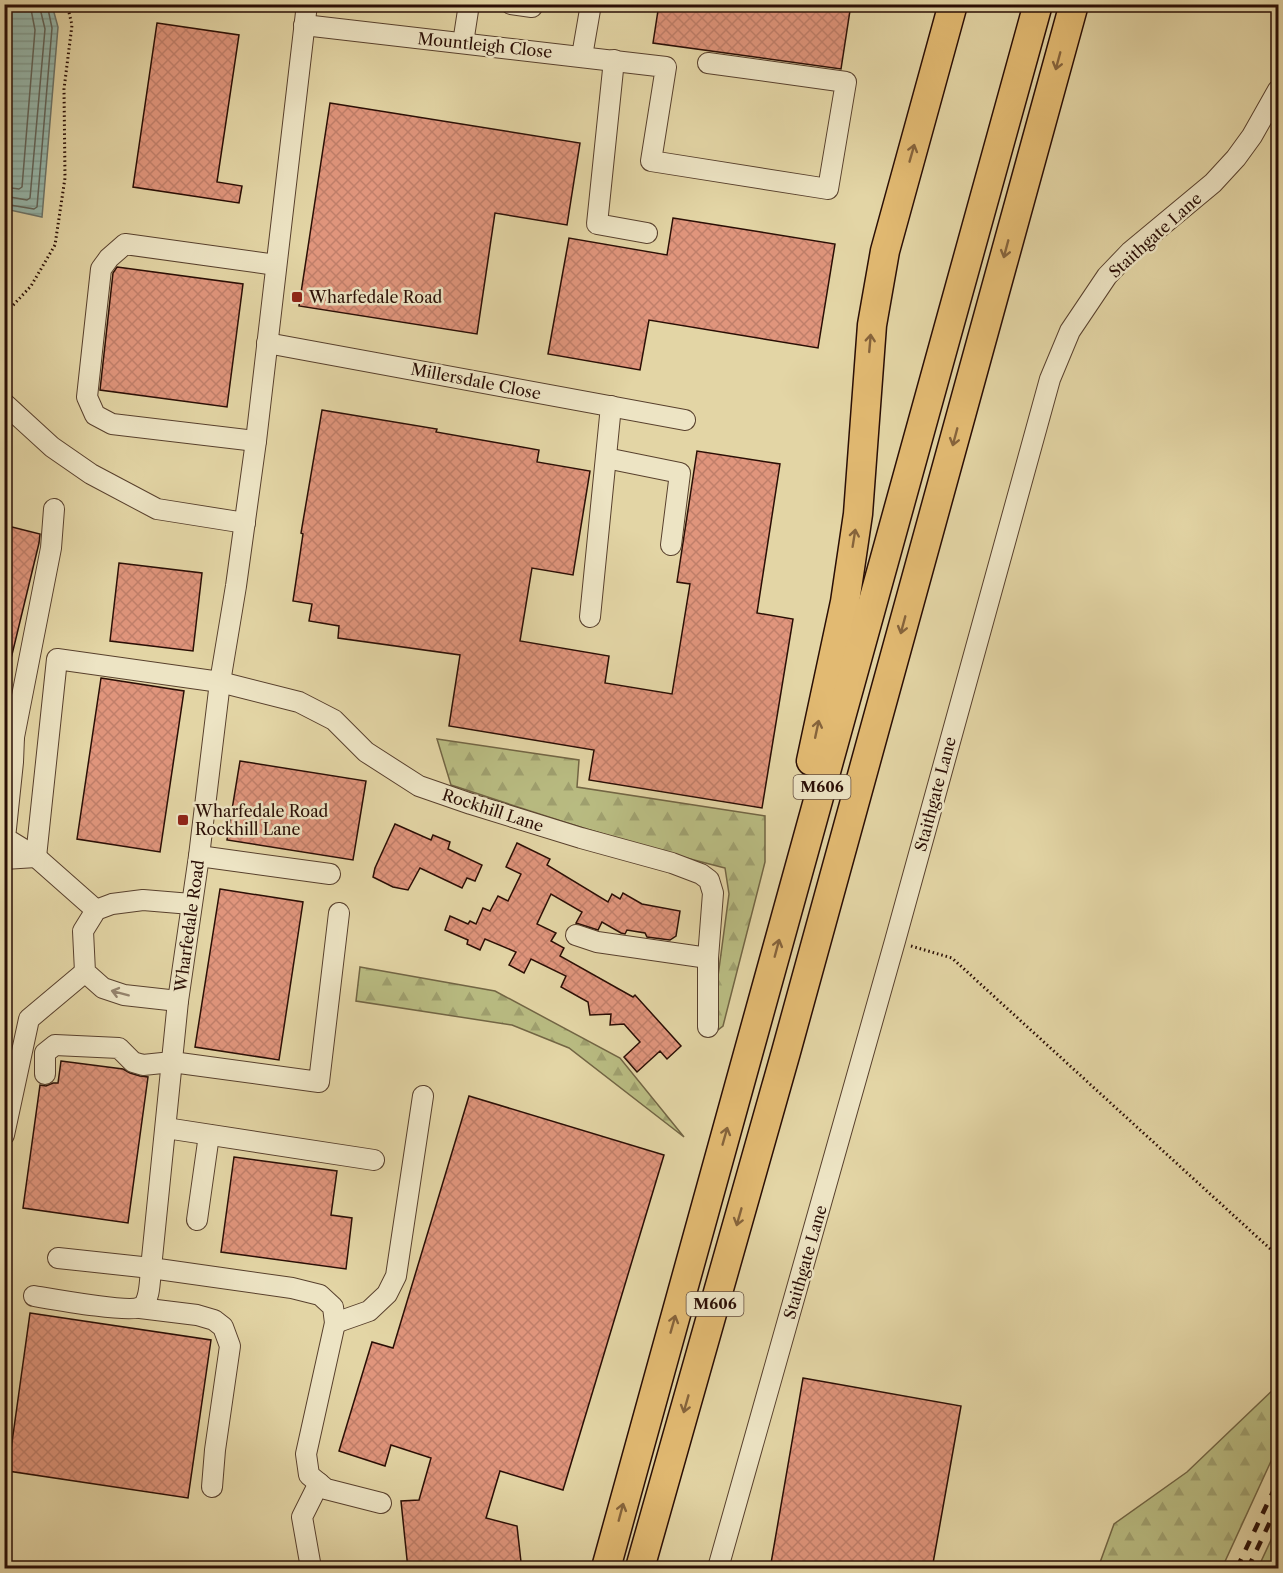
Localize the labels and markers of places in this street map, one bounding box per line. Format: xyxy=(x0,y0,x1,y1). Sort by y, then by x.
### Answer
place label: Wharfedale Road xyxy=(308,287,443,307)
marker: Wharfedale Road xyxy=(290,290,304,304)
place label: Wharfedale Road Rockhill Lane xyxy=(194,801,329,839)
marker: Wharfedale Road Rockhill Lane xyxy=(176,813,190,827)

